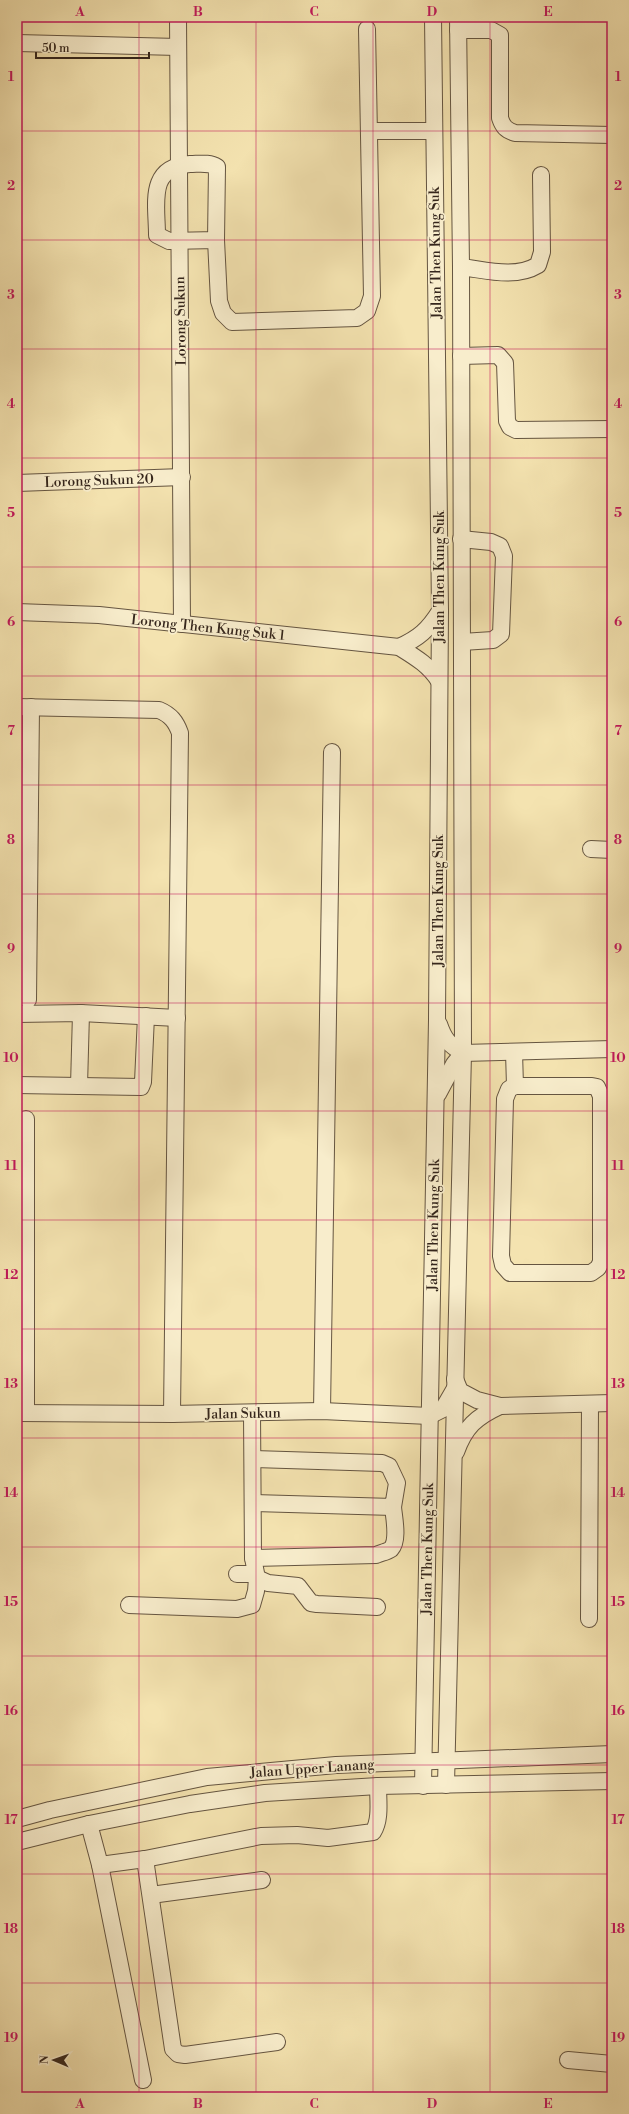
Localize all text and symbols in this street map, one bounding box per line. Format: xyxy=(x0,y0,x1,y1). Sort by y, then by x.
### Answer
text: A xyxy=(74,4,85,20)
text: B xyxy=(193,4,203,20)
text: C xyxy=(309,4,319,20)
text: D xyxy=(427,4,437,20)
text: E xyxy=(543,4,553,20)
scale bar xyxy=(36,34,149,60)
text: 50 m xyxy=(42,41,70,56)
text: 1 xyxy=(8,69,15,85)
text: 1 xyxy=(615,69,622,85)
text: 2 xyxy=(7,178,15,194)
text: 2 xyxy=(614,178,622,194)
street label: Jalan Then Kung Suk xyxy=(426,186,446,320)
street label: Lorong Sukun xyxy=(171,275,191,366)
text: 3 xyxy=(7,287,15,303)
text: 3 xyxy=(614,287,622,303)
text: 4 xyxy=(7,396,16,412)
text: 4 xyxy=(614,396,623,412)
street label: Lorong Sukun 20 xyxy=(44,470,154,492)
text: 5 xyxy=(7,505,15,521)
text: 5 xyxy=(614,505,622,521)
street label: Jalan Then Kung Suk xyxy=(431,510,449,644)
street label: Lorong Then Kung Suk 1 xyxy=(130,611,286,645)
text: 6 xyxy=(7,614,15,630)
text: 6 xyxy=(614,614,622,630)
text: 7 xyxy=(7,723,15,739)
text: 7 xyxy=(614,723,622,739)
text: 8 xyxy=(7,832,15,848)
text: 8 xyxy=(614,832,622,848)
street label: Jalan Then Kung Suk xyxy=(430,834,448,968)
text: 9 xyxy=(7,941,15,957)
text: 9 xyxy=(614,941,622,957)
text: 10 xyxy=(3,1050,19,1066)
text: 10 xyxy=(610,1050,626,1066)
text: 11 xyxy=(5,1158,18,1174)
street label: Jalan Then Kung Suk xyxy=(424,1158,444,1292)
text: 11 xyxy=(612,1158,625,1174)
text: 12 xyxy=(4,1267,18,1283)
text: 12 xyxy=(611,1267,625,1283)
text: 13 xyxy=(4,1376,18,1392)
text: 13 xyxy=(611,1376,625,1392)
street label: Jalan Sukun xyxy=(204,1404,282,1424)
street label: Jalan Then Kung Suk xyxy=(418,1482,438,1616)
text: 14 xyxy=(4,1485,18,1501)
text: 14 xyxy=(611,1485,625,1501)
text: 15 xyxy=(4,1594,18,1610)
text: 15 xyxy=(611,1594,625,1610)
text: 16 xyxy=(4,1703,18,1719)
text: 16 xyxy=(611,1703,625,1719)
street label: Jalan Upper Lanang xyxy=(248,1756,376,1782)
text: 17 xyxy=(4,1812,18,1828)
text: 17 xyxy=(611,1812,625,1828)
text: 18 xyxy=(4,1921,18,1937)
text: 18 xyxy=(611,1921,625,1937)
text: 19 xyxy=(4,2030,18,2046)
text: 19 xyxy=(611,2030,625,2046)
north arrow xyxy=(34,2040,74,2080)
text: N xyxy=(38,2055,52,2064)
text: A xyxy=(74,2096,85,2112)
text: B xyxy=(193,2096,203,2112)
text: C xyxy=(309,2096,319,2112)
text: D xyxy=(427,2096,437,2112)
text: E xyxy=(543,2096,553,2112)

